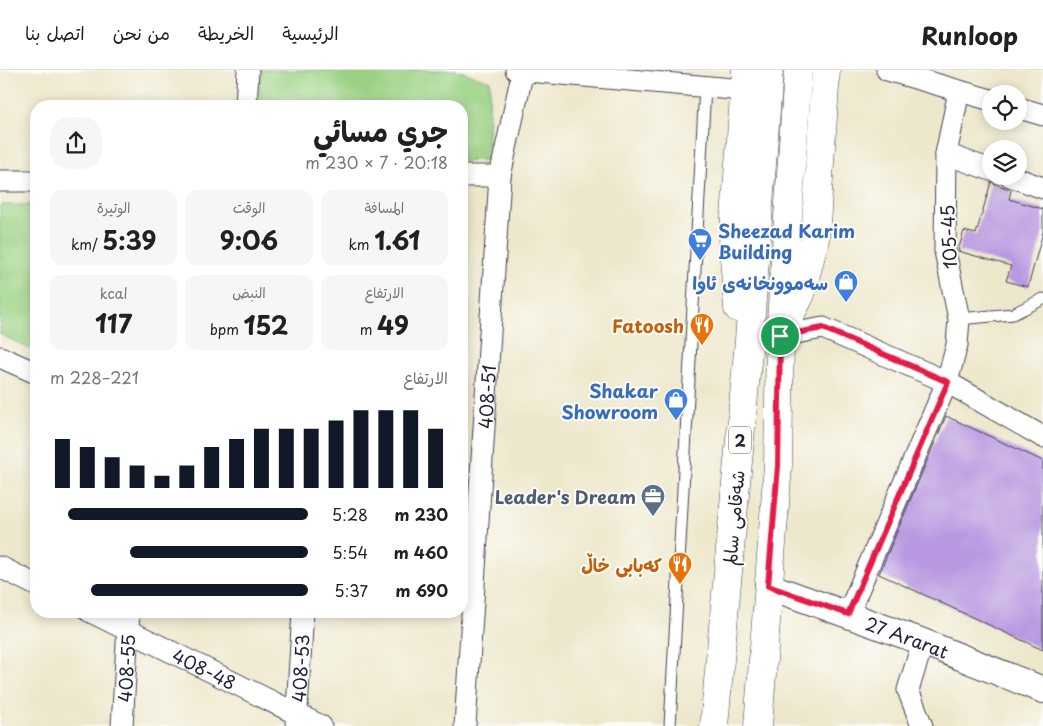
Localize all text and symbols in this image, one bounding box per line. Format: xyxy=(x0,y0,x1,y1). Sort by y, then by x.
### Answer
text: Runloop xyxy=(921,17,1018,53)
text: اتصل بنا xyxy=(25,19,85,46)
text: من نحن xyxy=(113,19,170,46)
text: الخريطة xyxy=(198,19,254,46)
text: الرئيسية xyxy=(282,19,339,46)
map controls xyxy=(982,85,1027,185)
button: locate xyxy=(982,85,1027,130)
text: جري مسائي xyxy=(313,109,448,152)
button: share xyxy=(50,117,102,169)
button: layers xyxy=(982,140,1027,185)
text: 20:18 · 7 × 230 m xyxy=(305,150,448,174)
text: الوتيرة xyxy=(97,197,131,218)
text: الوقت xyxy=(233,197,265,218)
text: المسافة xyxy=(364,197,404,218)
street label: 105-45 xyxy=(933,204,963,270)
place label: Sheezad Karim Building xyxy=(718,217,855,265)
text: 5:39 xyxy=(102,221,156,259)
text: 9:06 xyxy=(220,221,278,259)
text: 1.61 xyxy=(374,221,420,259)
supermarket icon: Sheezad Karim Building xyxy=(687,227,713,261)
text: /km xyxy=(71,234,102,255)
text: km xyxy=(349,234,374,255)
place label: سەموونخانەی ئاوا xyxy=(692,269,828,296)
shop icon: سەموونخانەی ئاوا xyxy=(833,269,859,303)
text: النبض xyxy=(232,282,266,303)
text: الارتفاع xyxy=(365,282,404,303)
text: kcal xyxy=(100,283,128,304)
text: 117 xyxy=(95,304,132,342)
text: 152 xyxy=(244,306,288,344)
text: 49 xyxy=(377,306,409,344)
place label: Fatoosh xyxy=(612,312,684,339)
restaurant icon: Fatoosh xyxy=(689,312,715,346)
pin xyxy=(759,315,801,357)
text: bpm xyxy=(210,319,244,340)
text: m xyxy=(360,319,377,340)
icon: arrive xyxy=(766,322,794,350)
street label: 408-51 xyxy=(470,364,501,430)
text: 221–228 m xyxy=(50,365,139,389)
text: الارتفاع xyxy=(403,365,448,389)
place label: Shakar Showroom xyxy=(562,377,659,425)
shop icon: Shakar Showroom xyxy=(663,387,689,421)
road number: 2 xyxy=(729,426,751,454)
street label: شەقامی سالم xyxy=(715,469,753,567)
place label: Leader's Dream xyxy=(495,483,636,510)
office icon: Leader's Dream xyxy=(640,483,666,517)
text: 5:28 xyxy=(332,502,368,526)
text: 230 m xyxy=(394,502,448,526)
text: 5:54 xyxy=(332,540,368,564)
text: 460 m xyxy=(394,540,448,564)
place label: کەبابی خاڵ xyxy=(581,551,662,578)
restaurant icon: کەبابی خاڵ xyxy=(667,551,693,585)
text: 5:37 xyxy=(334,578,368,602)
text: 690 m xyxy=(396,578,448,602)
street label: 27 Ararat xyxy=(862,609,953,664)
street label: 408-55 xyxy=(110,633,141,703)
street label: 408-53 xyxy=(284,633,315,703)
street label: 408-48 xyxy=(168,641,241,696)

